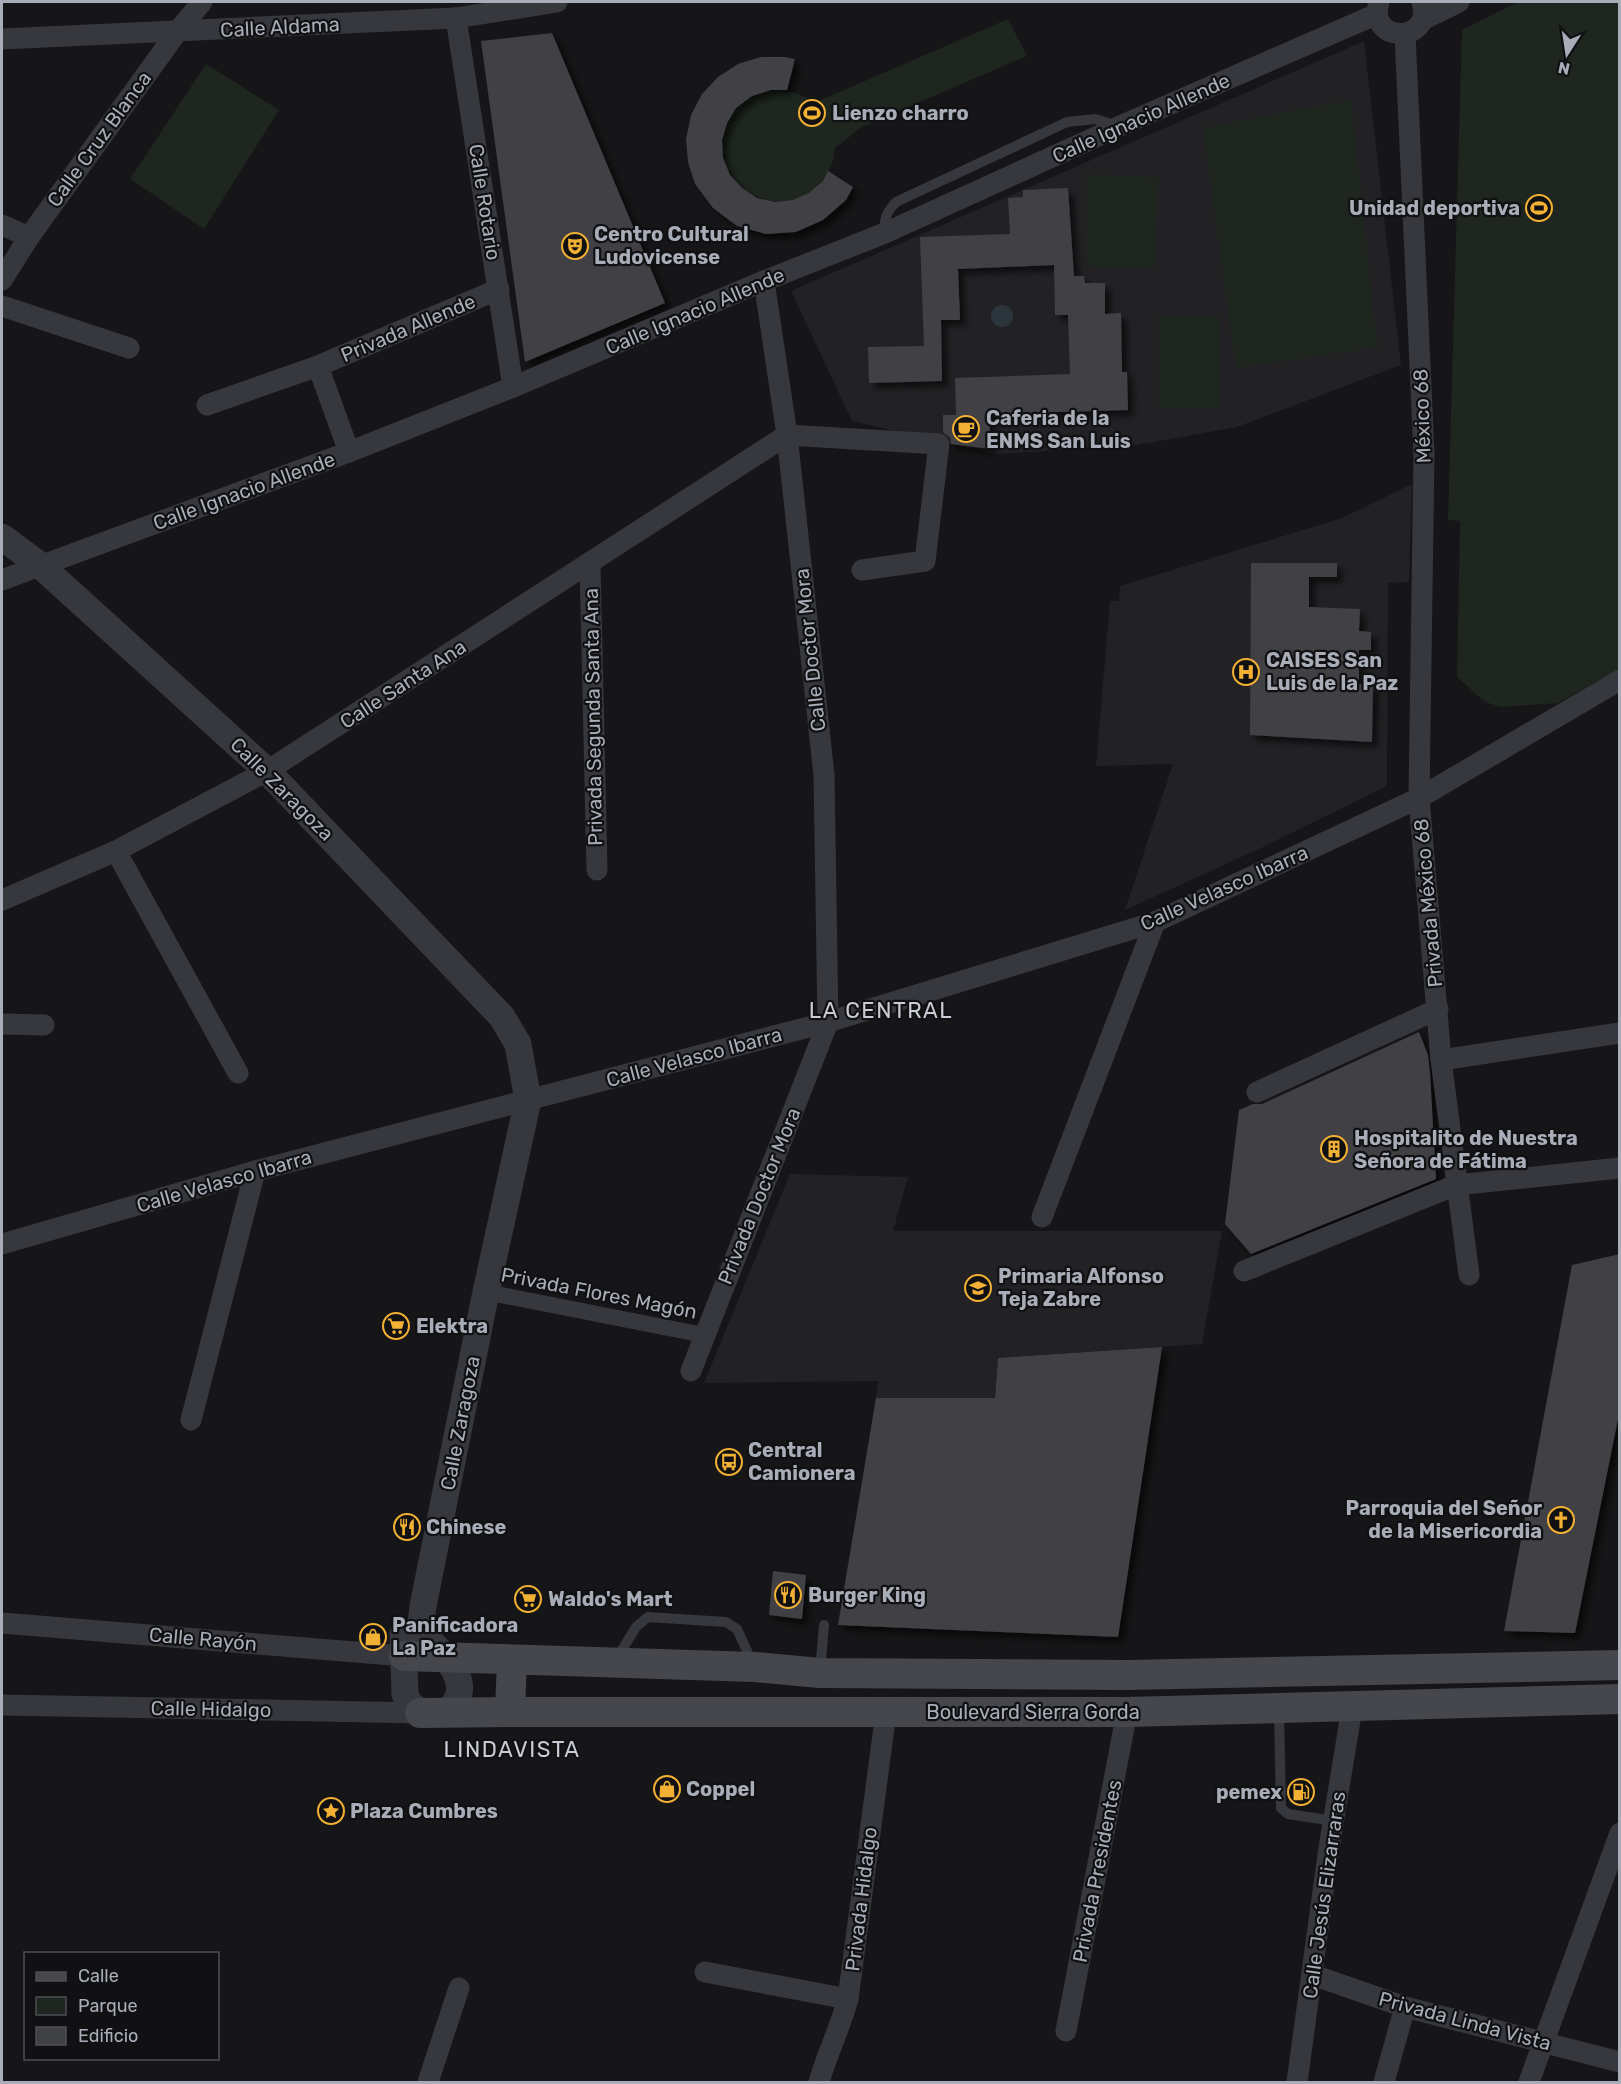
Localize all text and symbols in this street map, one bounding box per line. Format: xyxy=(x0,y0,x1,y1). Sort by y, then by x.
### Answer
street label: Calle Aldama xyxy=(220,12,340,42)
north arrow xyxy=(1537,24,1597,84)
text: N xyxy=(1556,58,1572,79)
street label: Calle Cruz Blanca xyxy=(42,67,156,211)
street label: Calle Ignacio Allende xyxy=(1048,68,1234,168)
sports icon: Lienzo charro xyxy=(797,98,827,128)
place label: Lienzo charro xyxy=(832,101,969,125)
street label: Calle Rotario xyxy=(464,142,506,262)
sports icon: Unidad deportiva xyxy=(1524,193,1554,223)
place label: Unidad deportiva xyxy=(1349,196,1520,220)
place label: Centro Cultural Ludovicense xyxy=(594,222,749,269)
theatre icon: Centro Cultural Ludovicense xyxy=(560,231,590,261)
street label: Calle Ignacio Allende xyxy=(602,262,788,360)
street label: Privada Allende xyxy=(337,289,479,367)
street label: México 68 xyxy=(1408,368,1436,464)
place label: Caferia de la ENMS San Luis xyxy=(986,406,1131,453)
cafe icon: Caferia de la ENMS San Luis xyxy=(951,414,981,444)
street label: Calle Ignacio Allende xyxy=(150,447,338,535)
street label: Calle Doctor Mora xyxy=(790,567,830,733)
street label: Privada Segunda Santa Ana xyxy=(579,588,607,846)
street label: Calle Santa Ana xyxy=(335,634,471,734)
place label: CAISES San Luis de la Paz xyxy=(1266,648,1398,695)
hospital icon: CAISES San Luis de la Paz xyxy=(1231,657,1261,687)
street label: Calle Zaragoza xyxy=(225,732,339,846)
street label: Privada México 68 xyxy=(1409,818,1447,988)
street label: Calle Velasco Ibarra xyxy=(1136,840,1312,936)
district label: LA CENTRAL xyxy=(809,997,953,1024)
street label: Calle Velasco Ibarra xyxy=(604,1022,784,1092)
street label: Privada Doctor Mora xyxy=(713,1104,805,1288)
place label: Hospitalito de Nuestra Señora de Fátima xyxy=(1354,1126,1578,1173)
building icon: Hospitalito de Nuestra Señora de Fátima xyxy=(1319,1134,1349,1164)
street label: Calle Velasco Ibarra xyxy=(134,1145,314,1217)
street label: Privada Flores Magón xyxy=(499,1262,699,1324)
place label: Primaria Alfonso Teja Zabre xyxy=(998,1264,1164,1311)
school or university icon: Primaria Alfonso Teja Zabre xyxy=(963,1273,993,1303)
supermarket icon: Elektra xyxy=(381,1311,411,1341)
place label: Elektra xyxy=(416,1314,488,1338)
street label: Calle Zaragoza xyxy=(435,1354,485,1492)
place label: Central Camionera xyxy=(748,1438,856,1485)
bus stop icon: Central Camionera xyxy=(714,1447,744,1477)
place label: Parroquia del Señor de la Misericordia xyxy=(1346,1496,1542,1543)
church icon: Parroquia del Señor de la Misericordia xyxy=(1546,1505,1576,1535)
restaurant icon: Chinese xyxy=(392,1512,422,1542)
place label: Chinese xyxy=(426,1515,507,1539)
restaurant icon: Burger King xyxy=(773,1580,803,1610)
place label: Burger King xyxy=(808,1583,926,1607)
supermarket icon: Waldo's Mart xyxy=(513,1584,543,1614)
place label: Waldo's Mart xyxy=(548,1587,673,1611)
place label: Panificadora La Paz xyxy=(392,1613,518,1660)
street label: Calle Rayón xyxy=(148,1622,258,1656)
shop icon: Panificadora La Paz xyxy=(358,1622,388,1652)
street label: Calle Hidalgo xyxy=(151,1696,271,1722)
street label: Boulevard Sierra Gorda xyxy=(926,1700,1140,1724)
district label: LINDAVISTA xyxy=(443,1736,581,1763)
shop icon: Coppel xyxy=(652,1774,682,1804)
place label: Coppel xyxy=(686,1777,755,1801)
fuel station icon: pemex xyxy=(1286,1777,1316,1807)
street label: Privada Presidentes xyxy=(1068,1778,1126,1964)
place label: pemex xyxy=(1216,1780,1282,1804)
street label: Calle Jesús Elizarraras xyxy=(1298,1790,1350,2000)
place icon: Plaza Cumbres xyxy=(316,1796,346,1826)
place label: Plaza Cumbres xyxy=(350,1799,498,1823)
street label: Privada Hidalgo xyxy=(840,1825,882,1973)
legend xyxy=(24,1952,219,2060)
text: Calle xyxy=(78,1965,119,1987)
street label: Privada Linda Vista xyxy=(1376,1986,1554,2056)
text: Parque xyxy=(78,1995,138,2017)
text: Edificio xyxy=(78,2025,138,2047)

